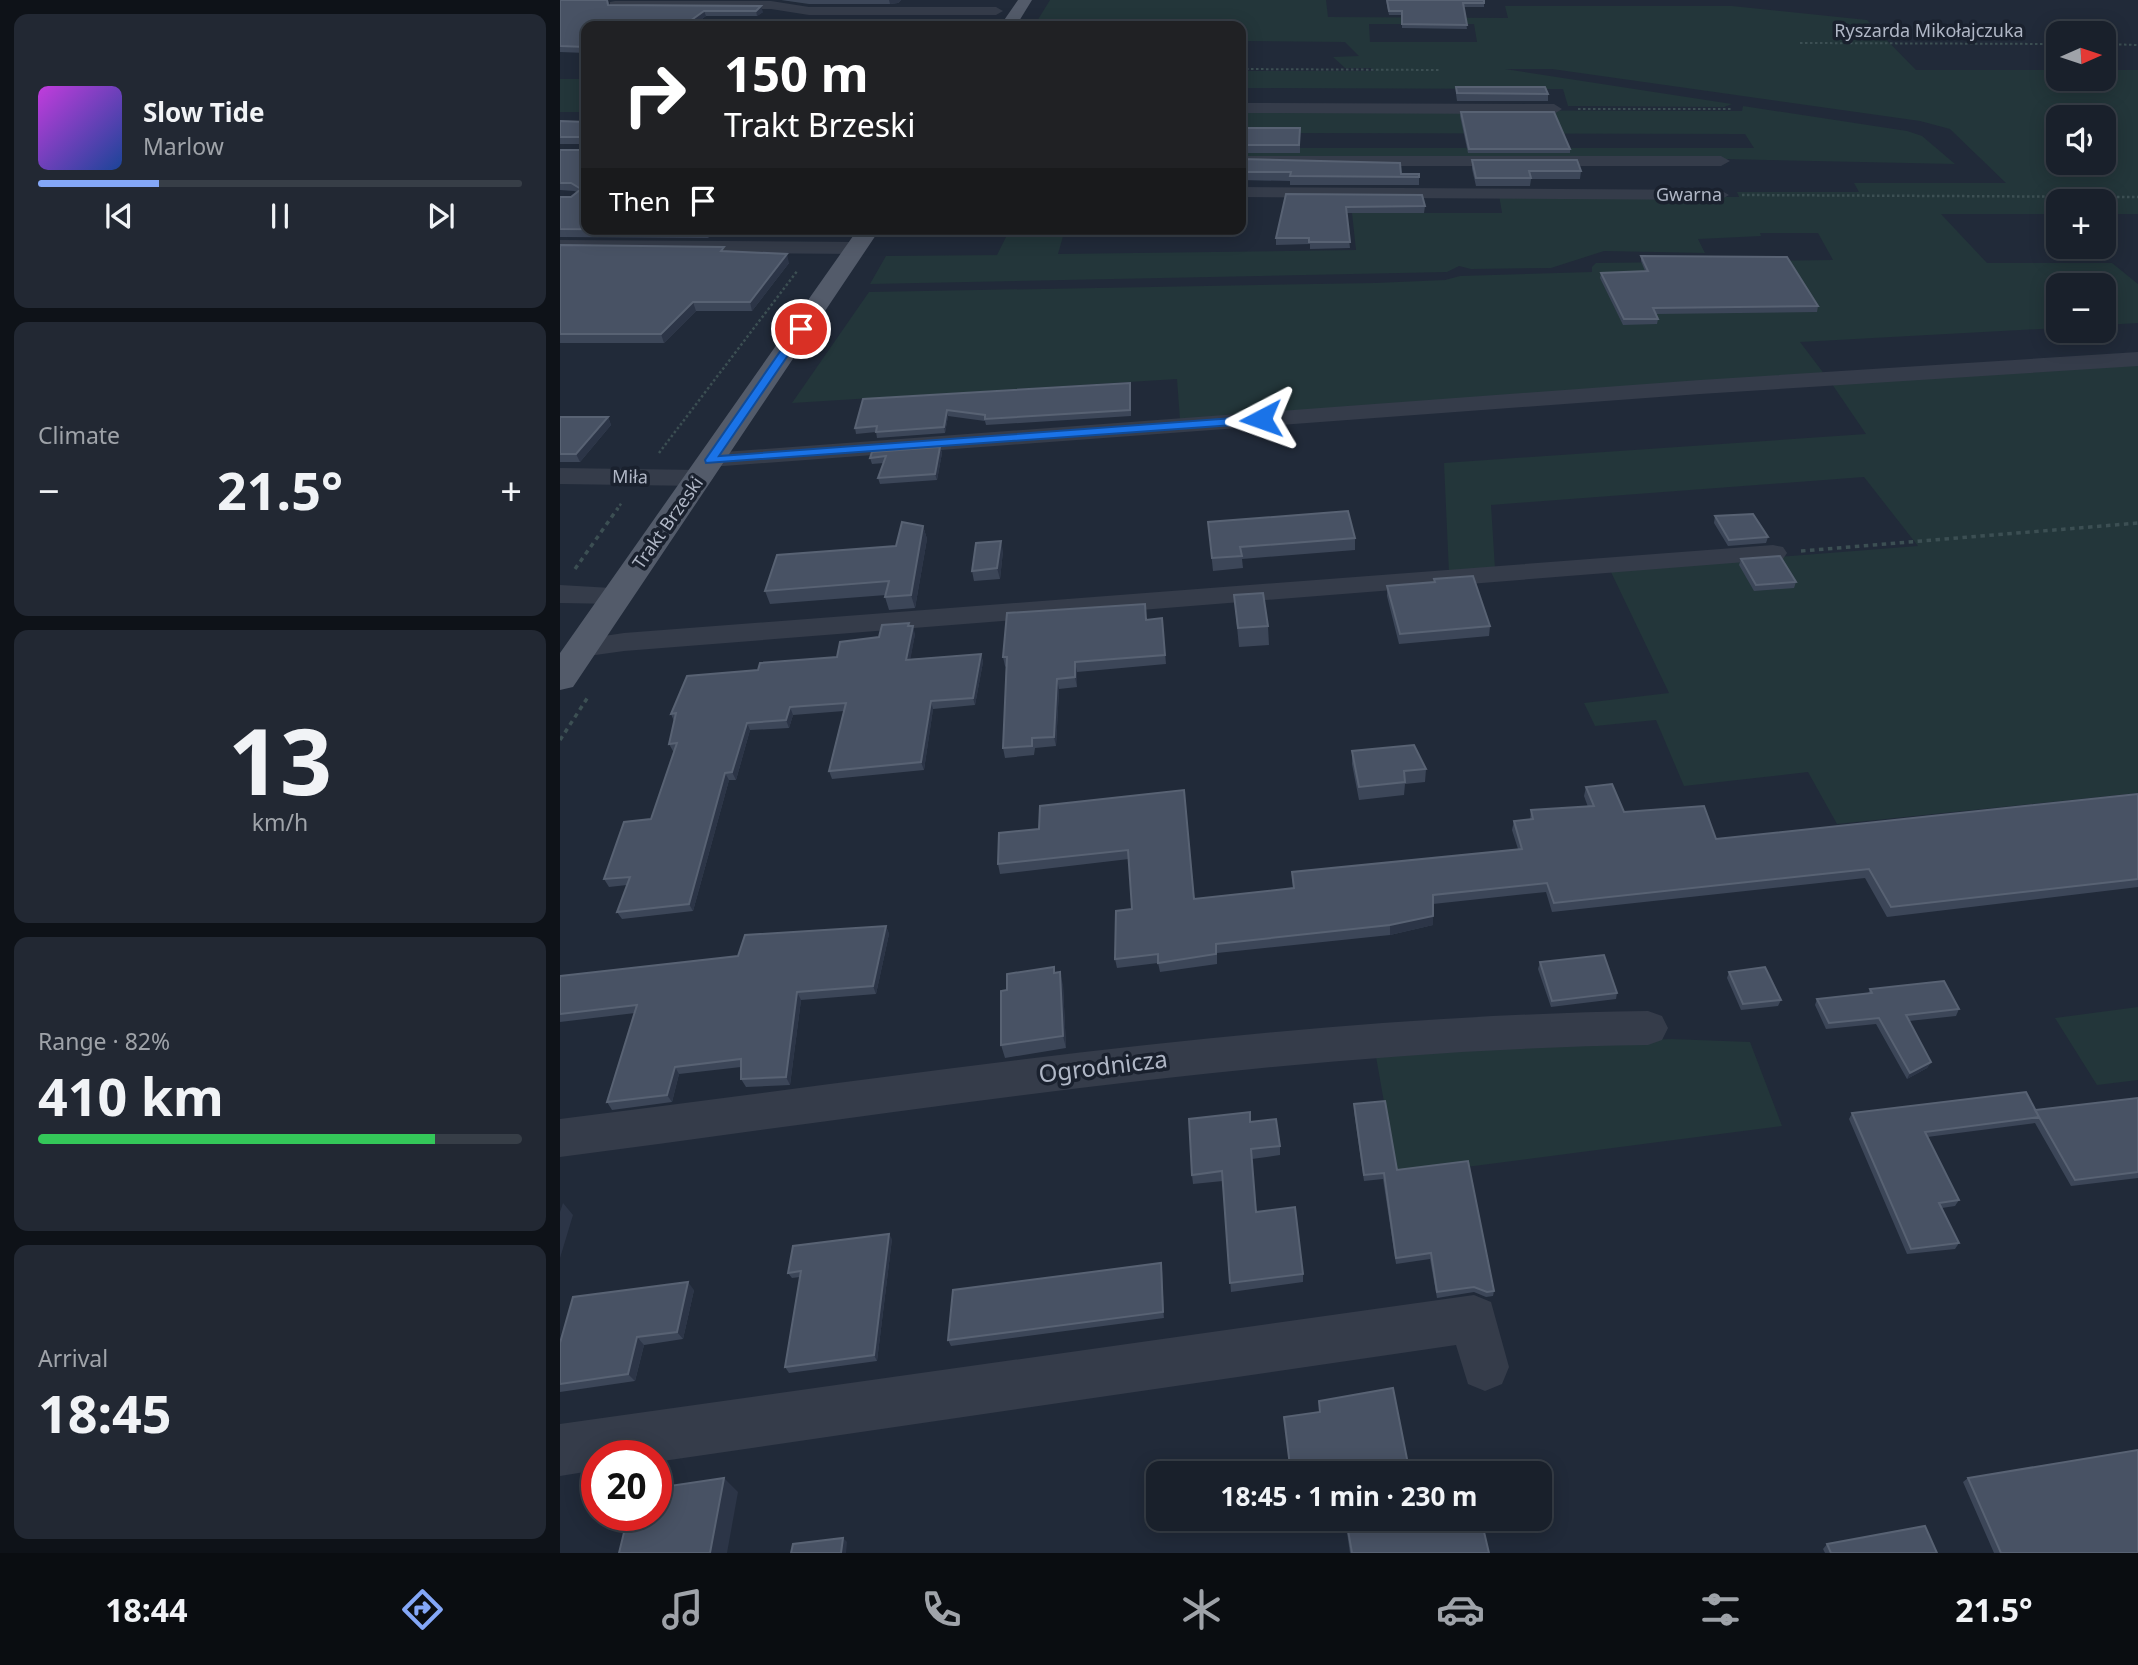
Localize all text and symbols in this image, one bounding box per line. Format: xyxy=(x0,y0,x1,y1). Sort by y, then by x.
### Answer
street label: Ryszarda Mikołajczuka xyxy=(1834,18,2024,42)
north arrow xyxy=(2046,21,2116,91)
map controls xyxy=(2046,21,2116,343)
text: 150 m xyxy=(724,40,869,106)
icon: right xyxy=(609,49,700,140)
text: Slow Tide xyxy=(143,94,265,130)
text: Trakt Brzeski xyxy=(724,103,915,146)
button: sound xyxy=(2046,105,2116,175)
text: Marlow xyxy=(143,130,224,162)
icon: arrive xyxy=(684,182,722,220)
street label: Gwarna xyxy=(1656,182,1722,206)
text: Then xyxy=(609,183,670,219)
button: + xyxy=(2046,189,2116,259)
icon: previous xyxy=(100,197,138,235)
icon: pause xyxy=(261,197,299,235)
icon: next xyxy=(422,197,460,235)
button: − xyxy=(2046,273,2116,343)
pin xyxy=(771,299,831,359)
icon: arrive xyxy=(782,310,820,348)
position arrow xyxy=(1224,382,1298,456)
text: Climate xyxy=(38,419,120,451)
text: 21.5° xyxy=(217,454,343,525)
text: − xyxy=(38,464,60,516)
text: + xyxy=(500,464,522,516)
street label: Miła xyxy=(612,464,648,488)
street label: Trakt Brzeski xyxy=(626,471,708,573)
text: 13 xyxy=(228,698,332,822)
text: km/h xyxy=(252,806,308,838)
text: Range · 82% xyxy=(38,1025,170,1057)
street label: Ogrodnicza xyxy=(1037,1041,1169,1090)
text: 410 km xyxy=(38,1060,224,1131)
text: Arrival xyxy=(38,1342,108,1374)
text: 18:45 xyxy=(38,1377,172,1448)
speed limit sign: 20 xyxy=(581,1440,672,1531)
text: 18:45 · 1 min · 230 m xyxy=(1221,1478,1477,1514)
icon: directions xyxy=(398,1585,447,1634)
icon: music xyxy=(658,1585,707,1634)
icon: phone xyxy=(917,1585,966,1634)
icon: climate xyxy=(1177,1585,1226,1634)
icon: car xyxy=(1436,1585,1485,1634)
icon: filters xyxy=(1696,1585,1745,1634)
text: 18:44 xyxy=(105,1588,187,1631)
text: 21.5° xyxy=(1955,1588,2033,1631)

